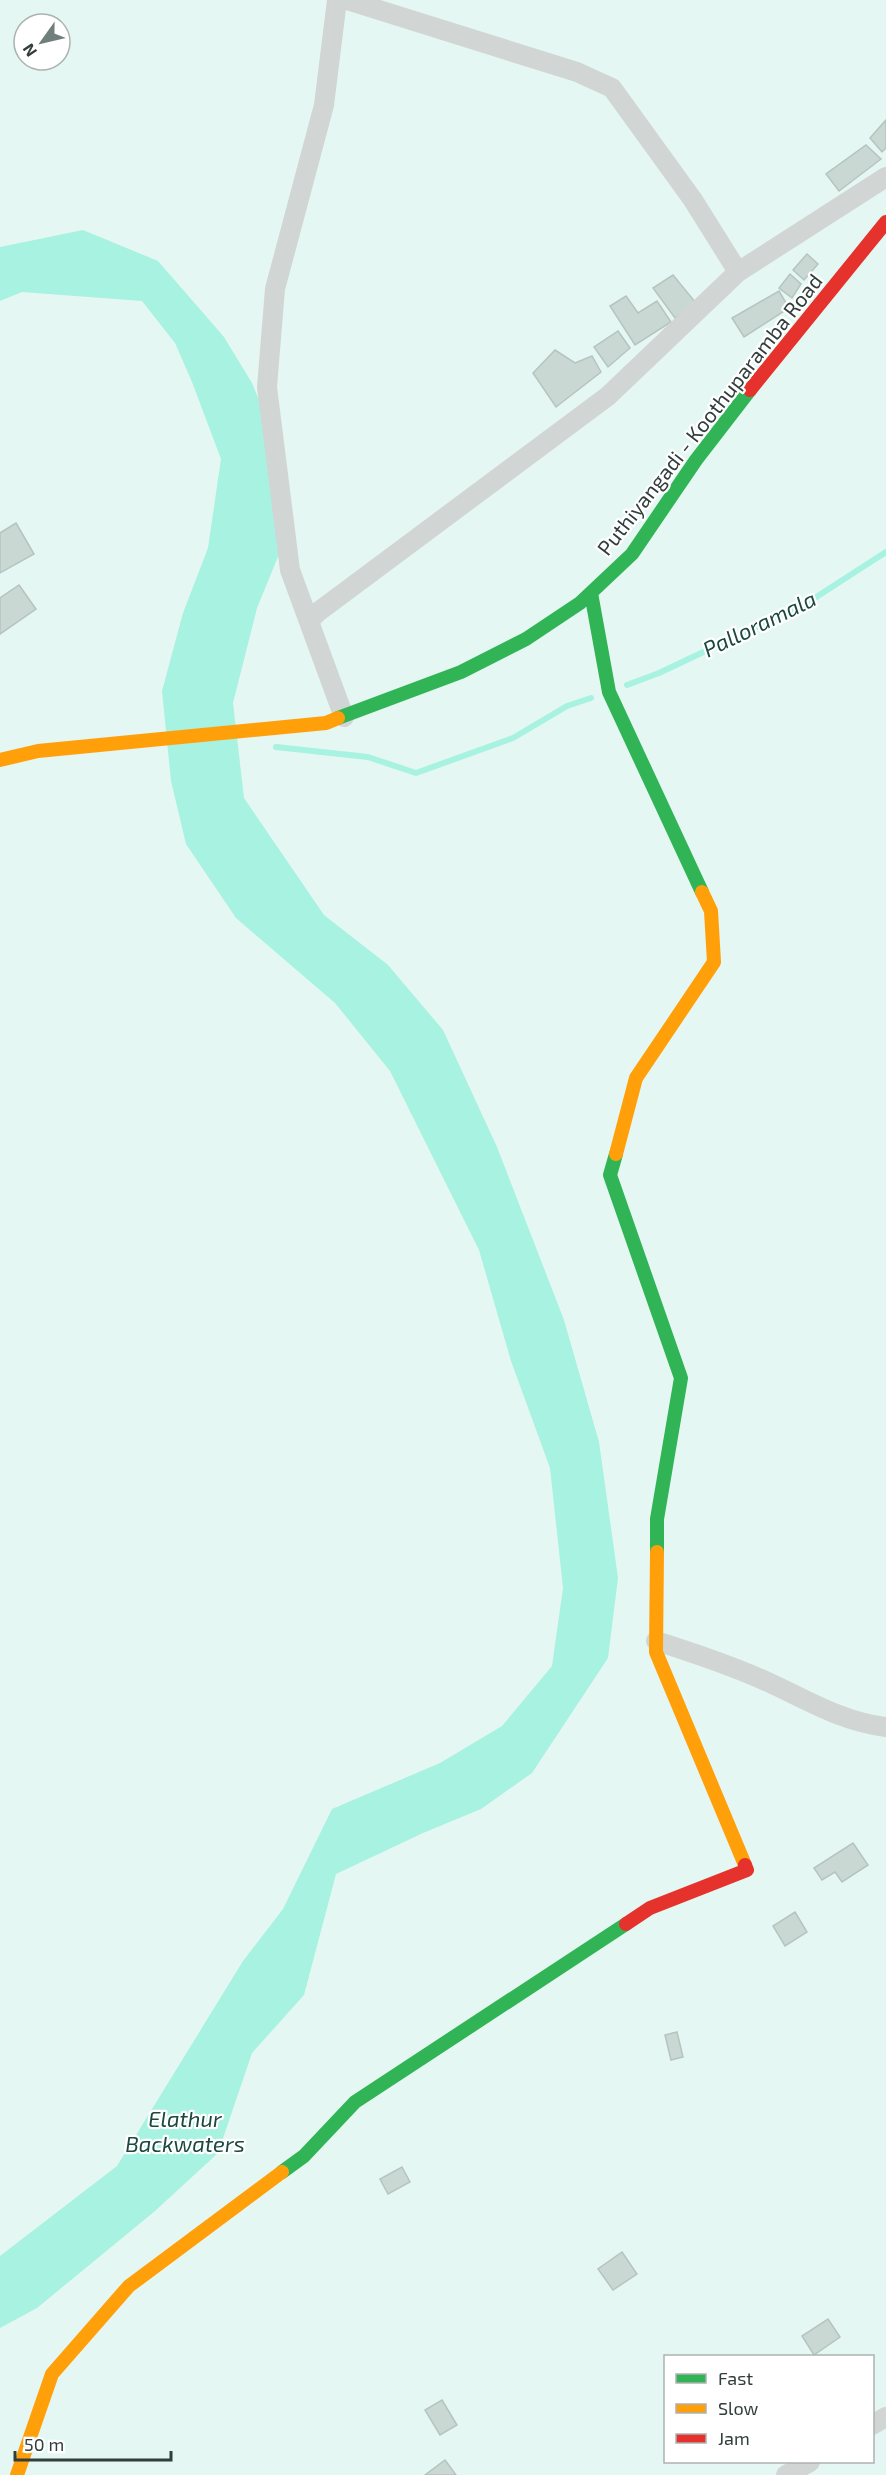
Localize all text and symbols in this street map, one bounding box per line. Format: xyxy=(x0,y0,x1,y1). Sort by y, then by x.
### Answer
north arrow xyxy=(12,12,72,72)
text: N xyxy=(18,41,40,61)
street label: Puthiyangadi - Koothuparamba Road xyxy=(591,268,827,560)
water label: Palloramala xyxy=(698,584,820,662)
water label: Elathur Backwaters xyxy=(125,2105,245,2156)
legend xyxy=(664,2355,874,2463)
text: Fast xyxy=(718,2367,753,2389)
text: Slow xyxy=(718,2397,759,2419)
scale bar xyxy=(15,2424,171,2462)
text: Jam xyxy=(718,2427,750,2449)
text: 50 m xyxy=(24,2433,64,2455)

